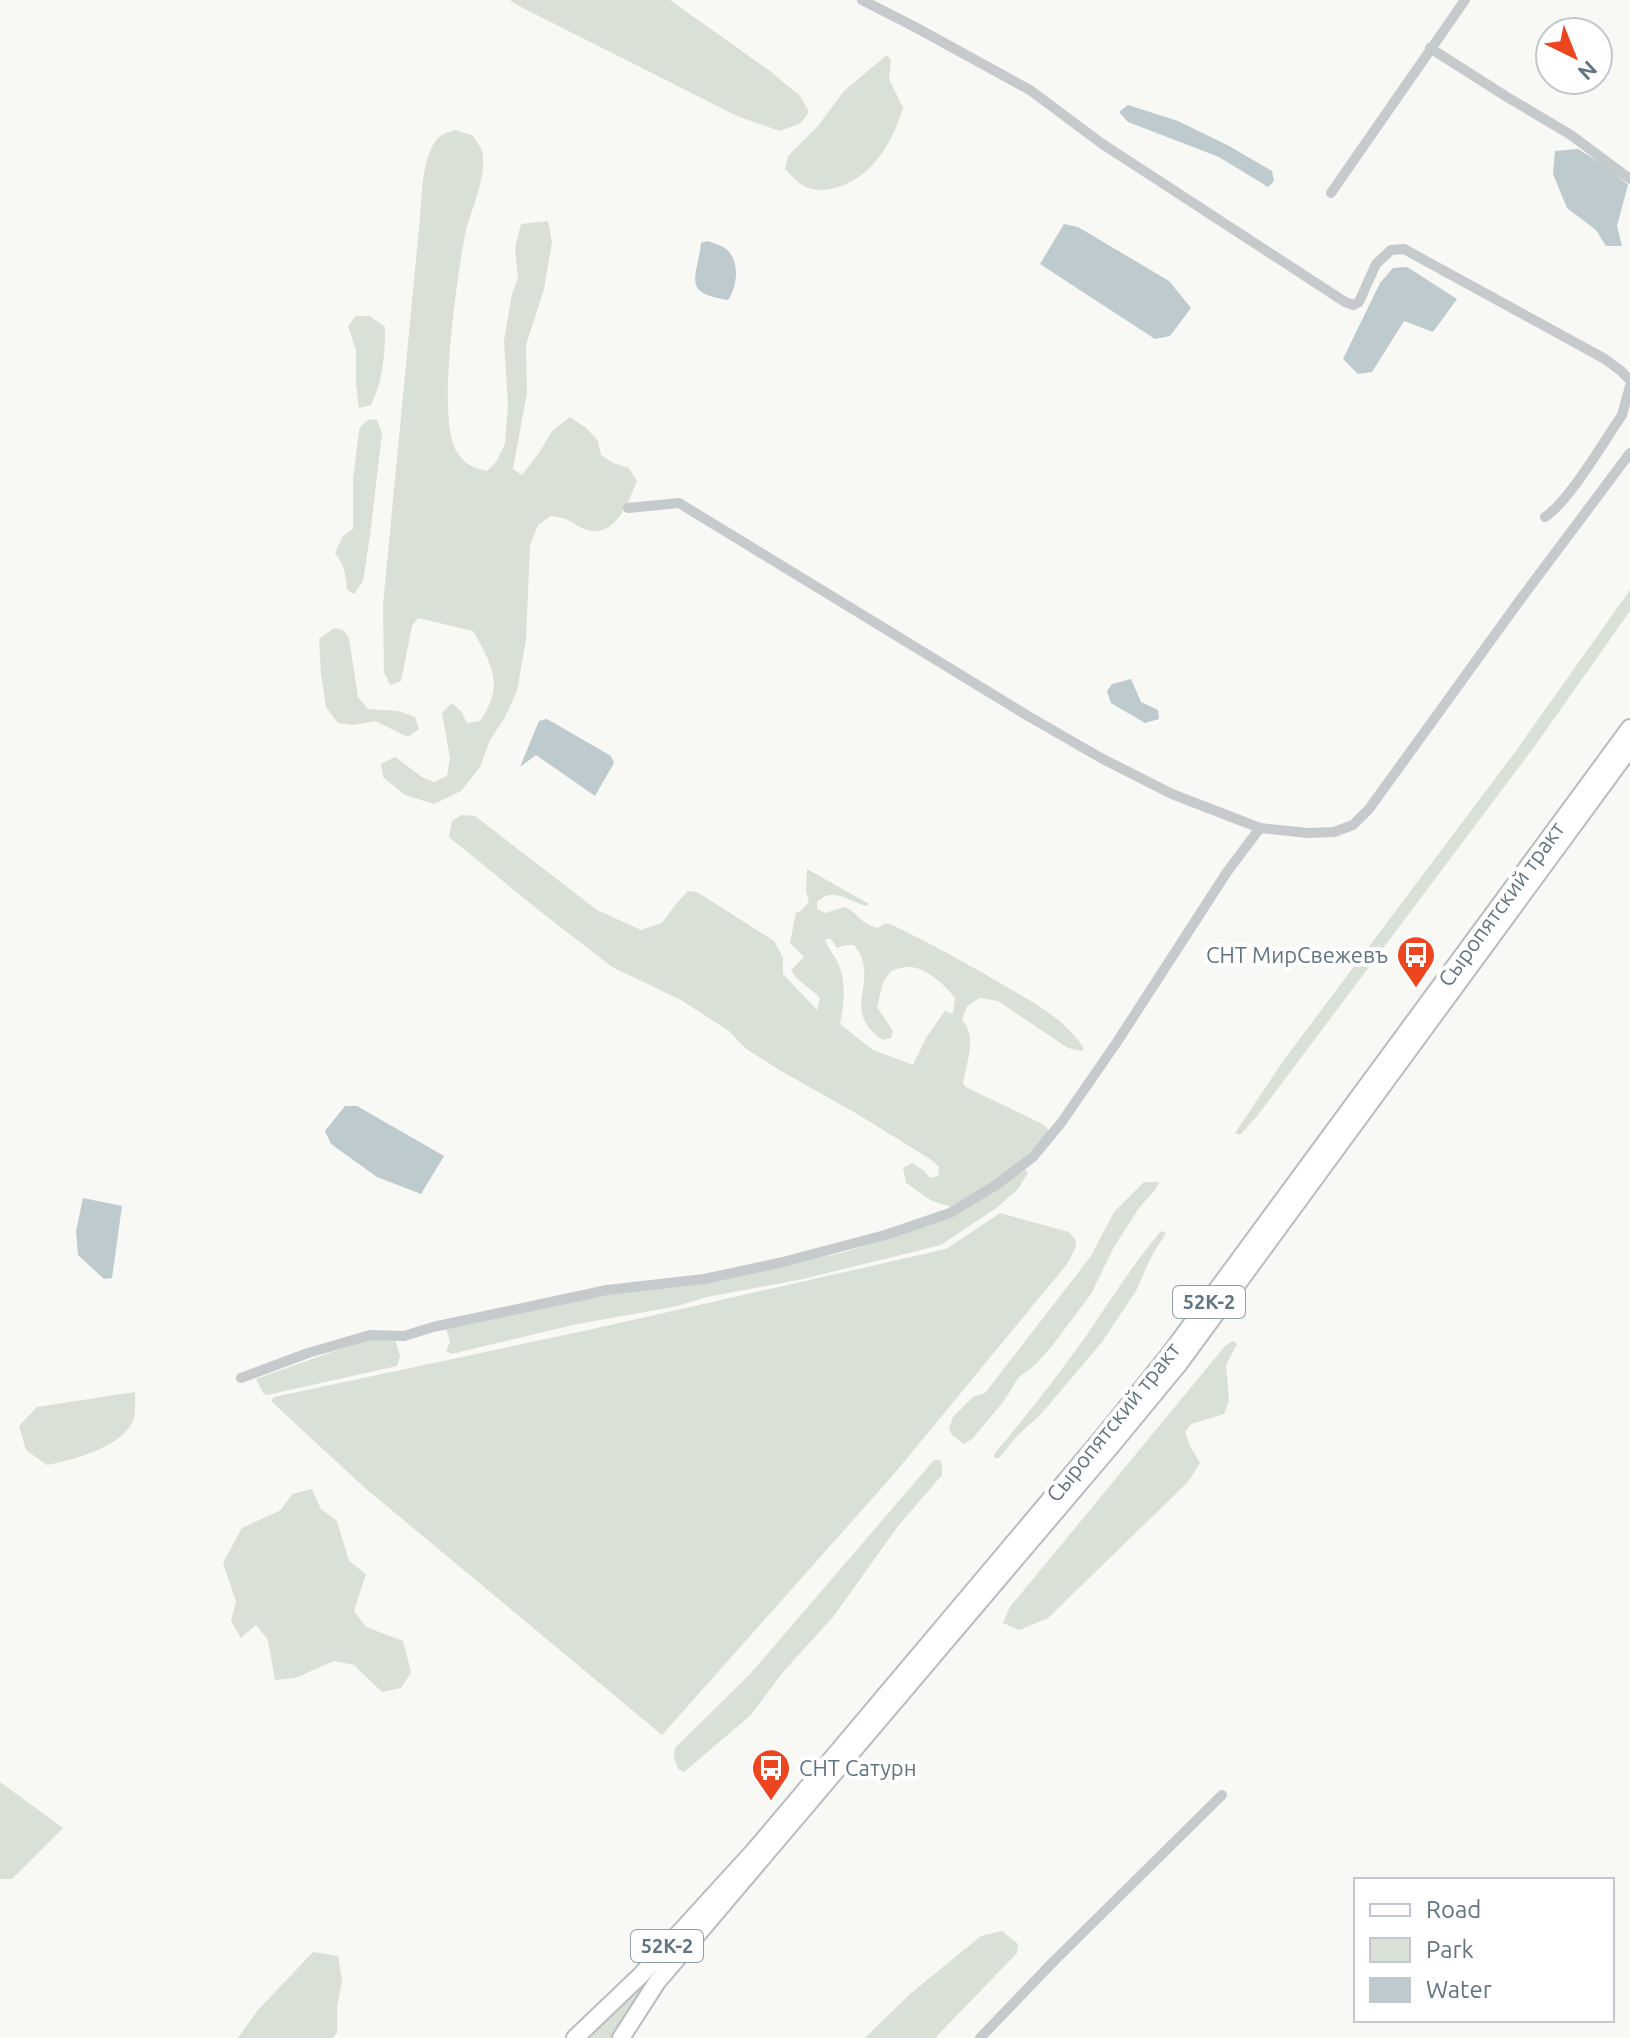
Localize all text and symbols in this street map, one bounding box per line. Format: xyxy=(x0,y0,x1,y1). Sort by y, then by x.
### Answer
north arrow xyxy=(1534,16,1614,96)
text: N xyxy=(1573,56,1603,86)
street label: Сыропятский тракт xyxy=(1432,816,1569,991)
bus stop icon: СНТ МирСвежевъ xyxy=(1395,934,1437,989)
place label: СНТ МирСвежевъ xyxy=(1206,942,1388,967)
road number: 52К-2 xyxy=(1173,1286,1245,1318)
street label: Сыропятский тракт xyxy=(1041,1337,1185,1506)
bus stop icon: СНТ Сатурн xyxy=(750,1747,792,1802)
place label: СНТ Сатурн xyxy=(799,1755,916,1780)
legend xyxy=(1354,1878,1614,2022)
text: Road xyxy=(1426,1896,1481,1923)
road number: 52К-2 xyxy=(631,1930,703,1962)
text: Park xyxy=(1426,1936,1474,1963)
text: Water xyxy=(1426,1976,1492,2003)

